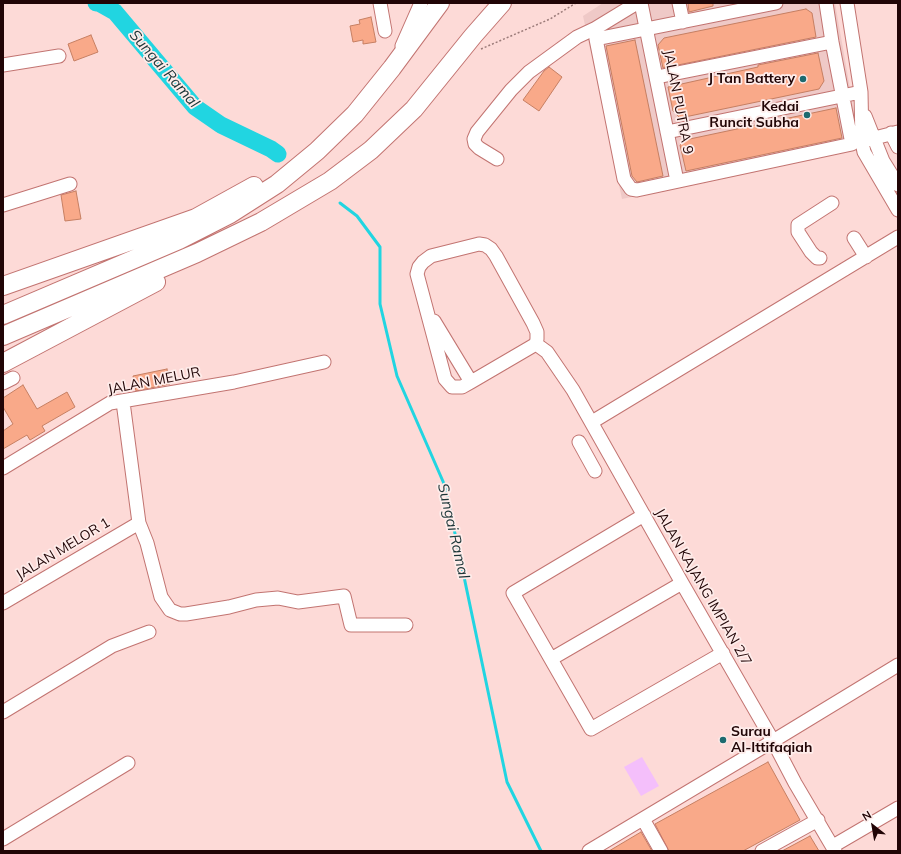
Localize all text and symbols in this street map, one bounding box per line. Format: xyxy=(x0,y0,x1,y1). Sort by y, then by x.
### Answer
water label: Sungai Ramal xyxy=(125,26,203,112)
street label: JALAN PUTRA 9 xyxy=(660,48,696,156)
place label: J Tan Battery xyxy=(708,71,795,87)
marker: J Tan Battery xyxy=(798,74,808,84)
place label: Kedai Runcit Subha xyxy=(709,99,799,132)
marker: Kedai Runcit Subha xyxy=(802,110,812,120)
street label: JALAN MELUR xyxy=(106,364,202,398)
water label: Sungai Ramal xyxy=(433,482,473,580)
street label: JALAN KAJANG IMPIAN 2/7 xyxy=(651,505,755,669)
street label: JALAN MELOR 1 xyxy=(13,514,113,584)
place label: Surau Al-Ittifaqiah xyxy=(731,724,812,756)
marker: Surau Al-Ittifaqiah xyxy=(718,735,728,745)
north arrow xyxy=(853,806,893,846)
text: N xyxy=(860,808,874,824)

